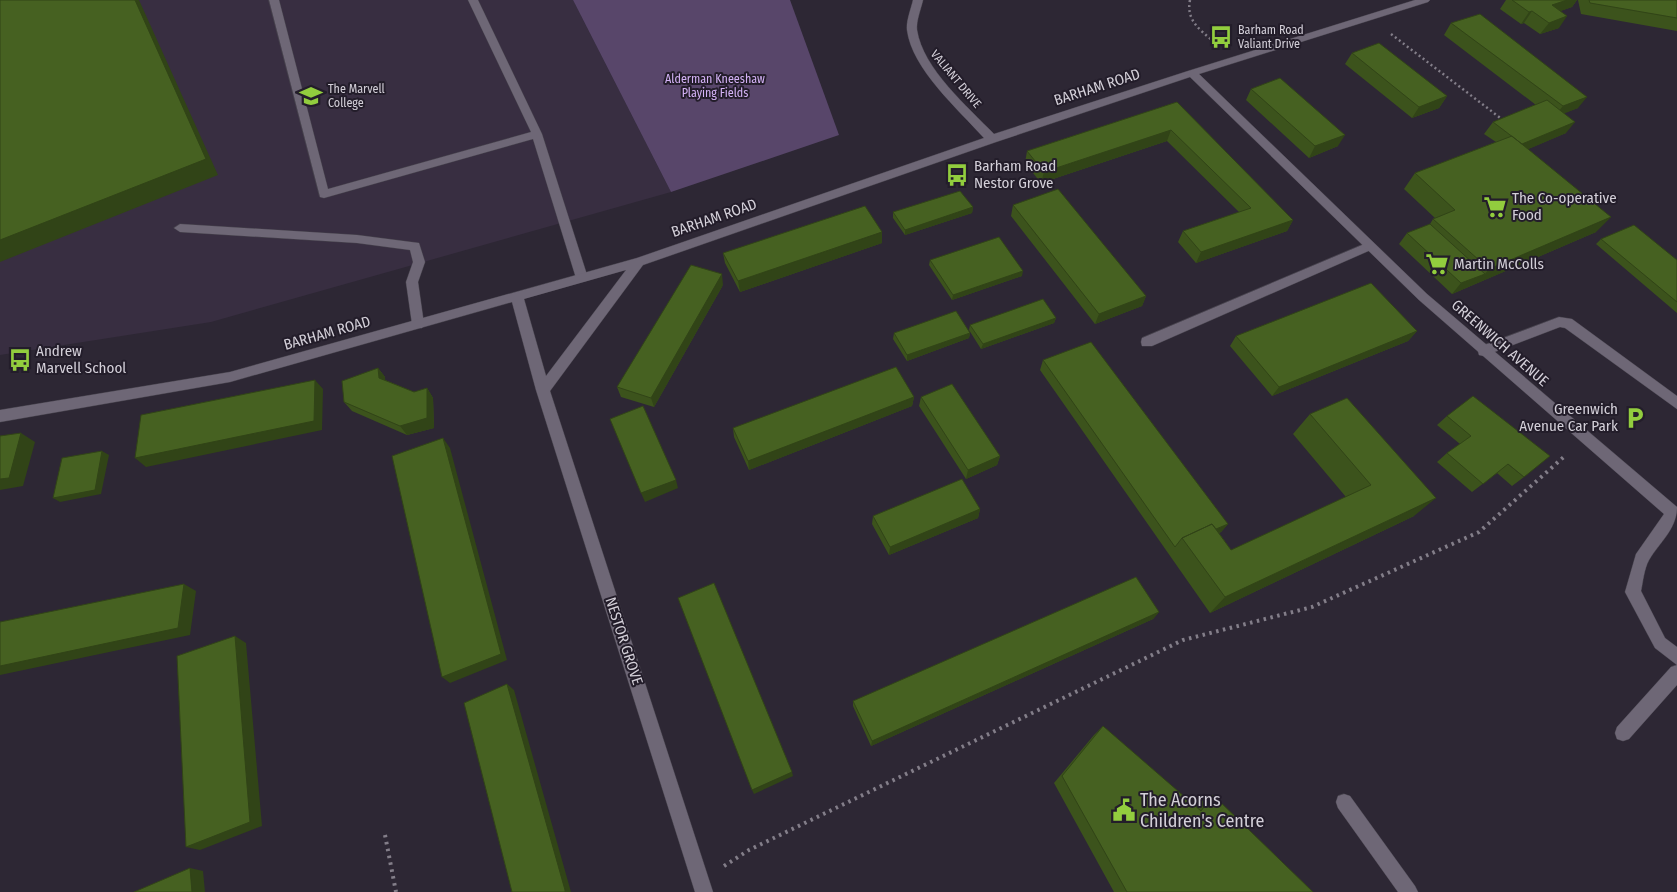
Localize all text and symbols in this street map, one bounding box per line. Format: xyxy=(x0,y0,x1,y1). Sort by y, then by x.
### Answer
place label: Barham Road Valiant Drive xyxy=(1238,23,1304,51)
bus stop icon: Barham Road Valiant Drive xyxy=(1208,24,1234,50)
street label: VALIANT DRIVE xyxy=(928,47,984,111)
street label: BARHAM ROAD xyxy=(1052,65,1142,109)
park label: Alderman Kneeshaw Playing Fields xyxy=(665,72,765,100)
place label: The Marvell College xyxy=(328,82,385,110)
school or university icon: The Marvell College xyxy=(298,83,324,109)
place label: Barham Road Nestor Grove xyxy=(974,157,1056,192)
bus stop icon: Barham Road Nestor Grove xyxy=(944,162,970,188)
place label: The Co-operative Food xyxy=(1512,189,1617,224)
supermarket icon: The Co-operative Food xyxy=(1482,194,1508,220)
street label: BARHAM ROAD xyxy=(669,195,759,241)
supermarket icon: Martin McColls xyxy=(1424,251,1450,277)
place label: Martin McColls xyxy=(1454,255,1544,273)
street label: GREENWICH AVENUE xyxy=(1448,296,1552,390)
street label: BARHAM ROAD xyxy=(282,312,372,354)
place label: Andrew Marvell School xyxy=(36,342,126,377)
bus stop icon: Andrew Marvell School xyxy=(7,347,33,373)
place label: Greenwich Avenue Car Park xyxy=(1519,400,1618,435)
parking icon: Greenwich Avenue Car Park xyxy=(1622,405,1648,431)
street label: NESTOR GROVE xyxy=(601,595,647,687)
place label: The Acorns Children's Centre xyxy=(1140,789,1264,832)
public building icon: The Acorns Children's Centre xyxy=(1111,797,1137,823)

